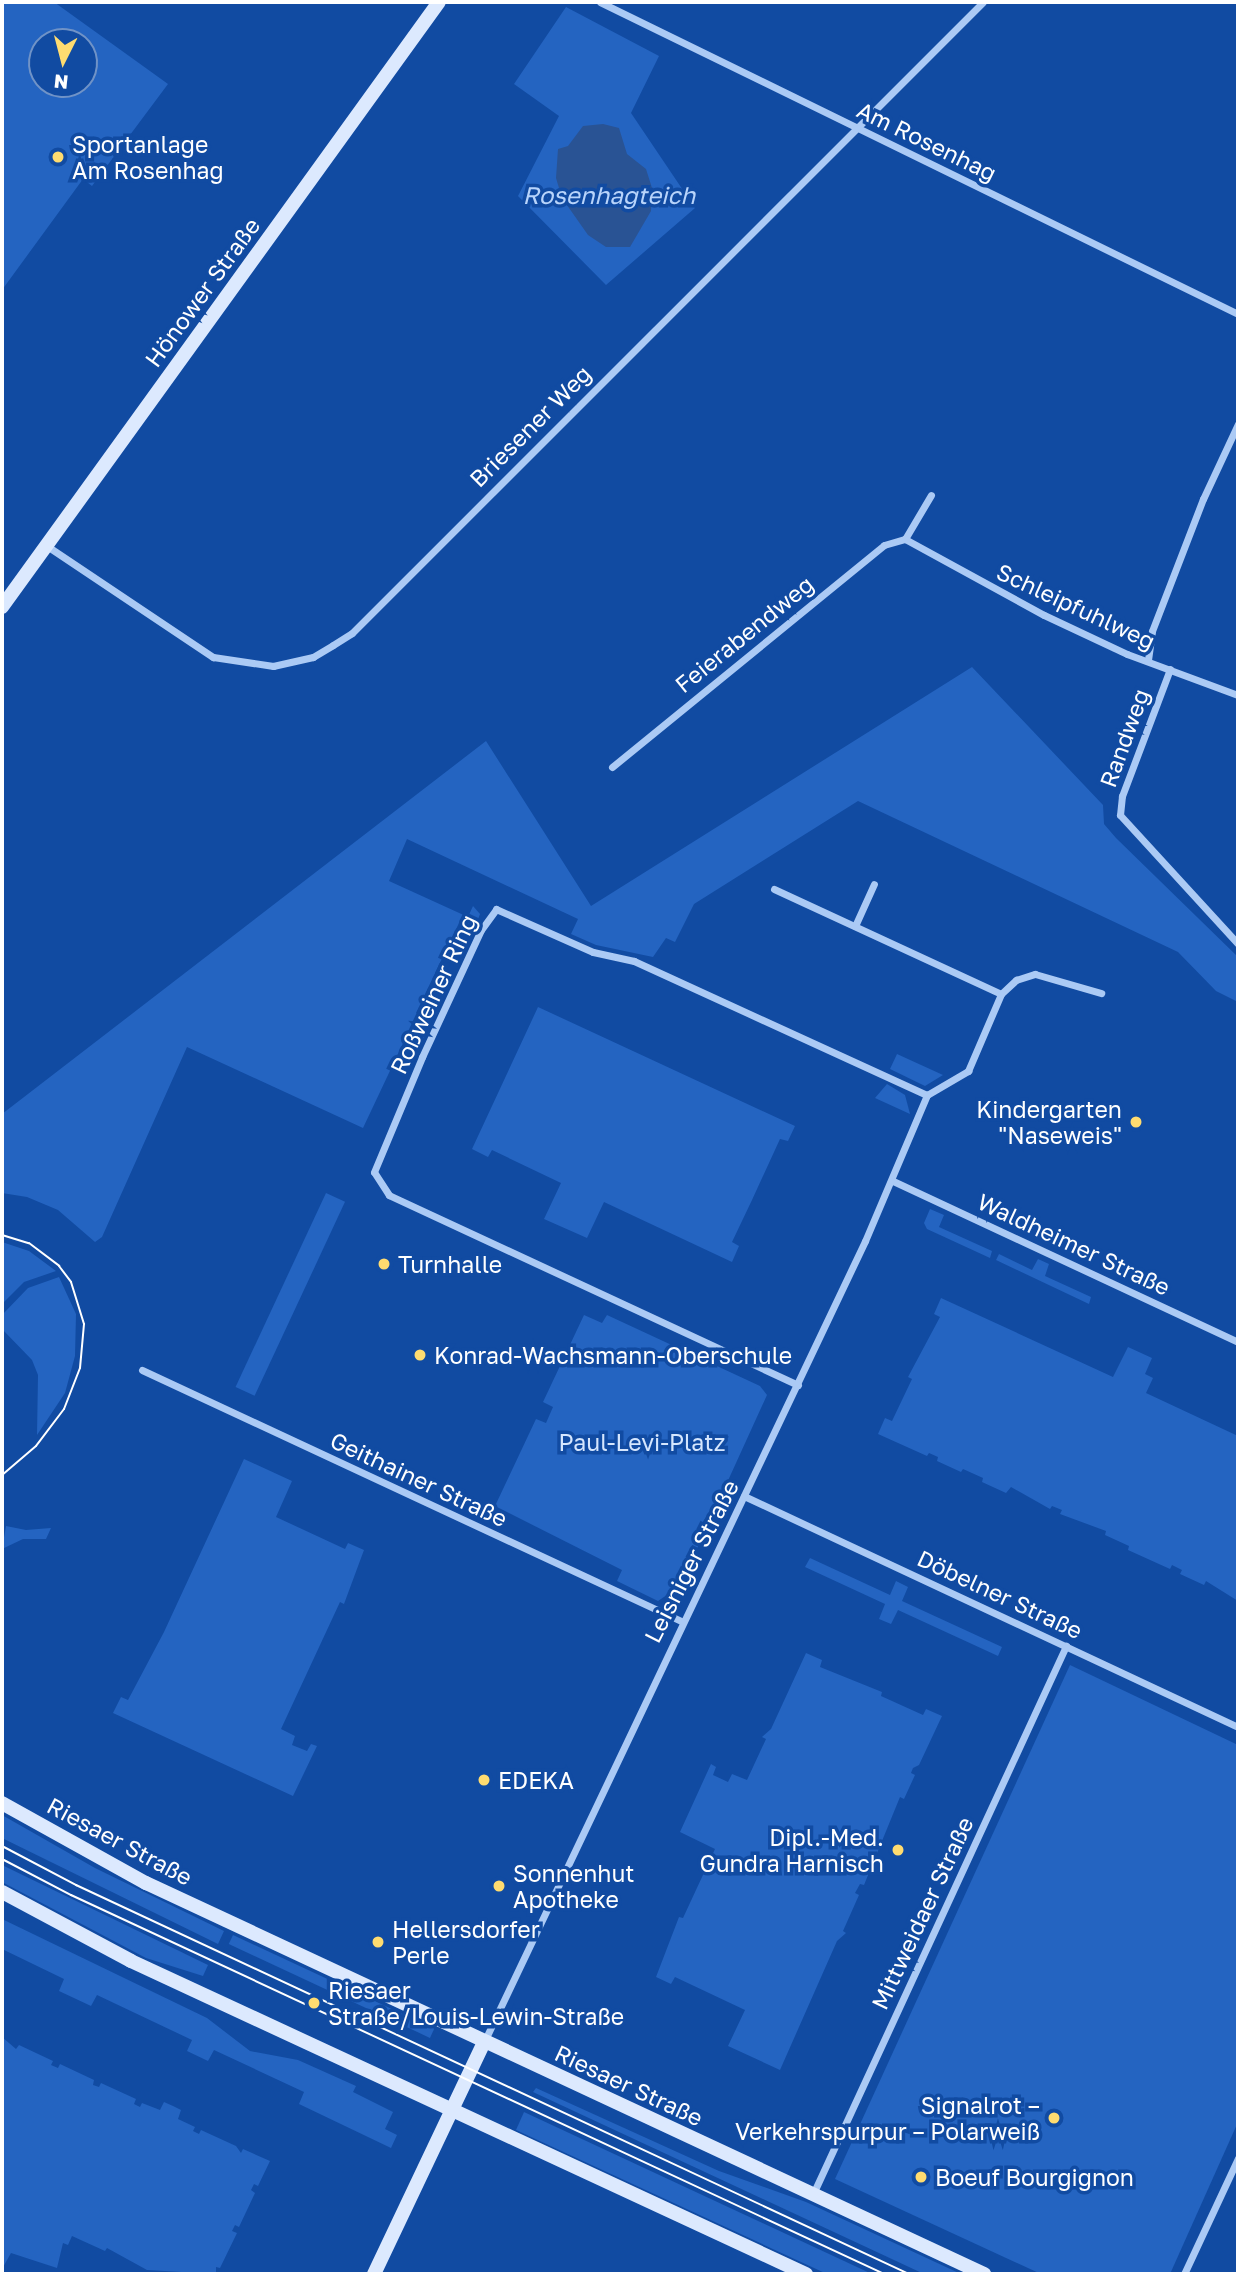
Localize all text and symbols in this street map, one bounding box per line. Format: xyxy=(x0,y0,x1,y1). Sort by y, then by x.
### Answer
north arrow xyxy=(28,28,98,98)
text: N xyxy=(53,70,69,95)
street label: Am Rosenhag xyxy=(853,95,1001,187)
place label: Sportanlage Am Rosenhag xyxy=(72,130,224,184)
marker: Sportanlage Am Rosenhag xyxy=(50,149,66,165)
water label: Rosenhagteich xyxy=(523,181,695,209)
street label: Hönower Straße xyxy=(139,212,265,372)
street label: Briesener Weg xyxy=(464,360,596,492)
street label: Schleipfuhlweg xyxy=(992,557,1160,655)
street label: Feierabendweg xyxy=(669,570,819,698)
street label: Randweg xyxy=(1093,685,1155,791)
street label: Roßweiner Ring xyxy=(384,910,482,1078)
place label: Kindergarten "Naseweis" xyxy=(976,1095,1122,1149)
marker: Kindergarten "Naseweis" xyxy=(1128,1114,1144,1130)
street label: Waldheimer Straße xyxy=(973,1187,1175,1301)
place label: Turnhalle xyxy=(398,1250,502,1278)
marker: Turnhalle xyxy=(376,1256,392,1272)
place label: Konrad-Wachsmann-Oberschule xyxy=(434,1341,792,1369)
marker: Konrad-Wachsmann-Oberschule xyxy=(412,1347,428,1363)
street label: Geithainer Straße xyxy=(326,1426,512,1532)
park label: Paul-Levi-Platz xyxy=(558,1428,726,1456)
street label: Leisniger Straße xyxy=(638,1475,744,1647)
street label: Döbelner Straße xyxy=(913,1544,1087,1644)
place label: EDEKA xyxy=(498,1766,574,1794)
marker: EDEKA xyxy=(476,1772,492,1788)
street label: Riesaer Straße xyxy=(43,1791,197,1891)
street label: Mittweidaer Straße xyxy=(865,1812,979,2014)
place label: Dipl.-Med. Gundra Harnisch xyxy=(699,1823,884,1877)
marker: Dipl.-Med. Gundra Harnisch xyxy=(890,1842,906,1858)
place label: Sonnenhut Apotheke xyxy=(513,1859,635,1913)
marker: Sonnenhut Apotheke xyxy=(491,1878,507,1894)
place label: Hellersdorfer Perle xyxy=(392,1915,540,1969)
marker: Hellersdorfer Perle xyxy=(370,1934,386,1950)
place label: Riesaer Straße/Louis-Lewin-Straße xyxy=(328,1976,624,2030)
marker: Riesaer Straße/Louis-Lewin-Straße xyxy=(306,1995,322,2011)
street label: Riesaer Straße xyxy=(551,2039,707,2131)
place label: Signalrot – Verkehrspurpur – Polarweiß xyxy=(735,2091,1040,2145)
marker: Signalrot – Verkehrspurpur – Polarweiß xyxy=(1046,2110,1062,2126)
place label: Boeuf Bourgignon xyxy=(935,2163,1134,2191)
marker: Boeuf Bourgignon xyxy=(913,2169,929,2185)

